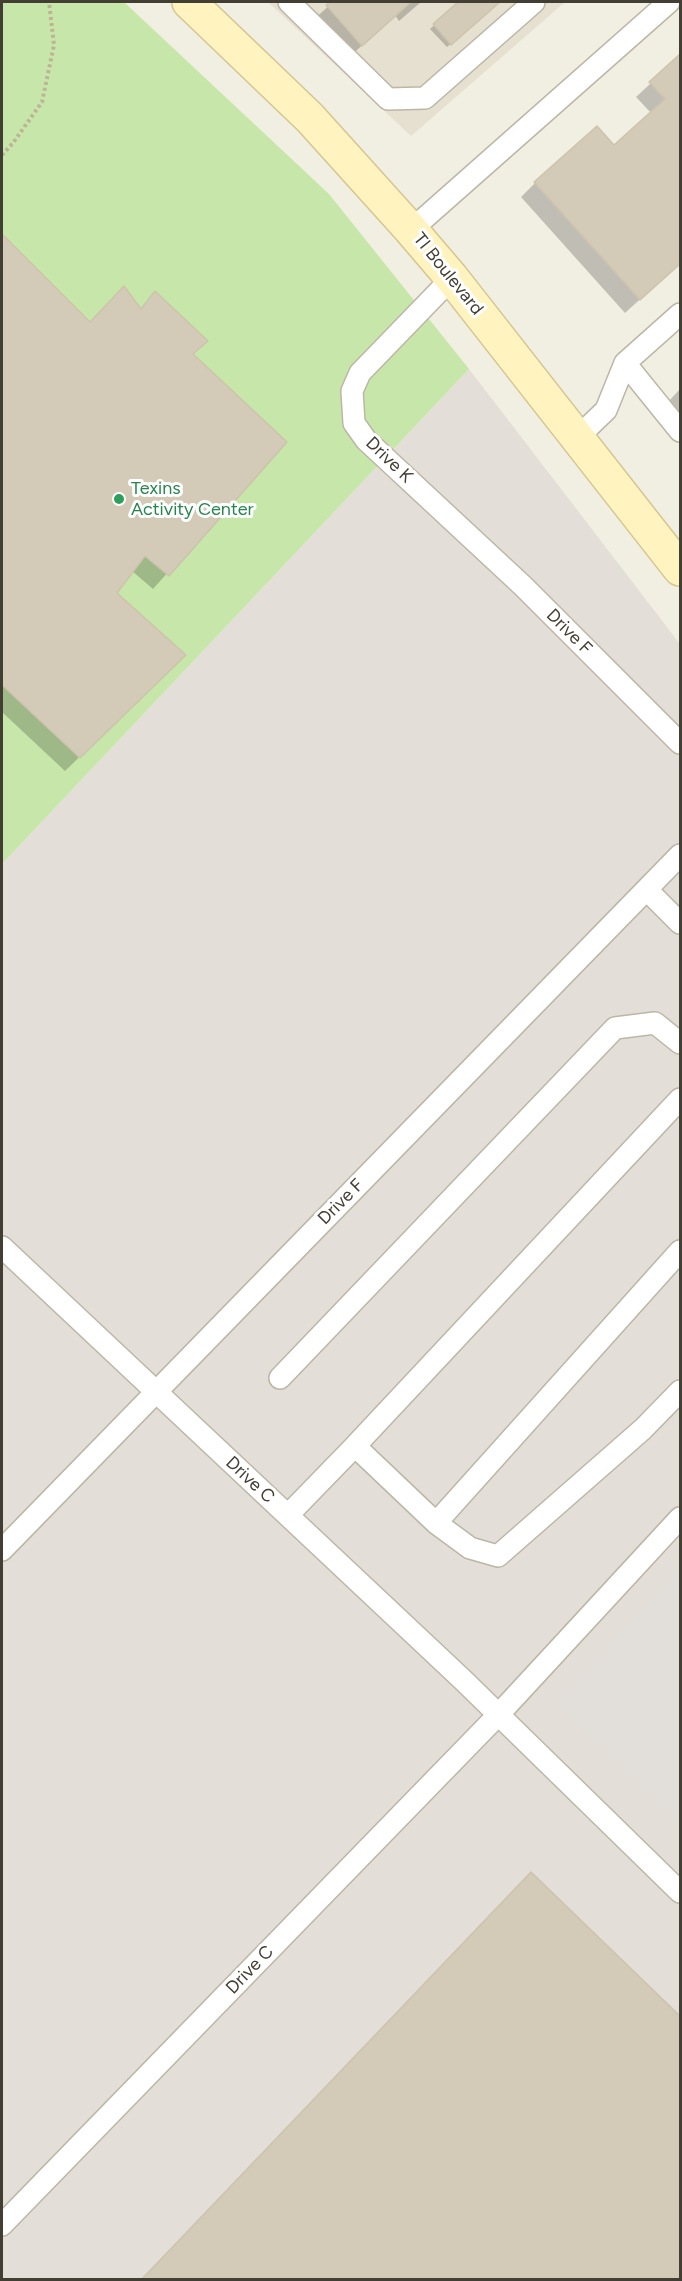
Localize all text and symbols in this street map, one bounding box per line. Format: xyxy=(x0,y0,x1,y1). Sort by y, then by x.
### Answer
street label: TI Boulevard xyxy=(408,229,488,319)
street label: Drive K xyxy=(361,432,417,488)
place label: Texins Activity Center xyxy=(131,478,254,520)
marker: Texins Activity Center xyxy=(112,492,126,506)
street label: Drive F xyxy=(542,605,596,659)
street label: Drive F xyxy=(314,1175,368,1229)
street label: Drive C xyxy=(221,1452,279,1508)
street label: Drive C xyxy=(222,1941,278,1999)

